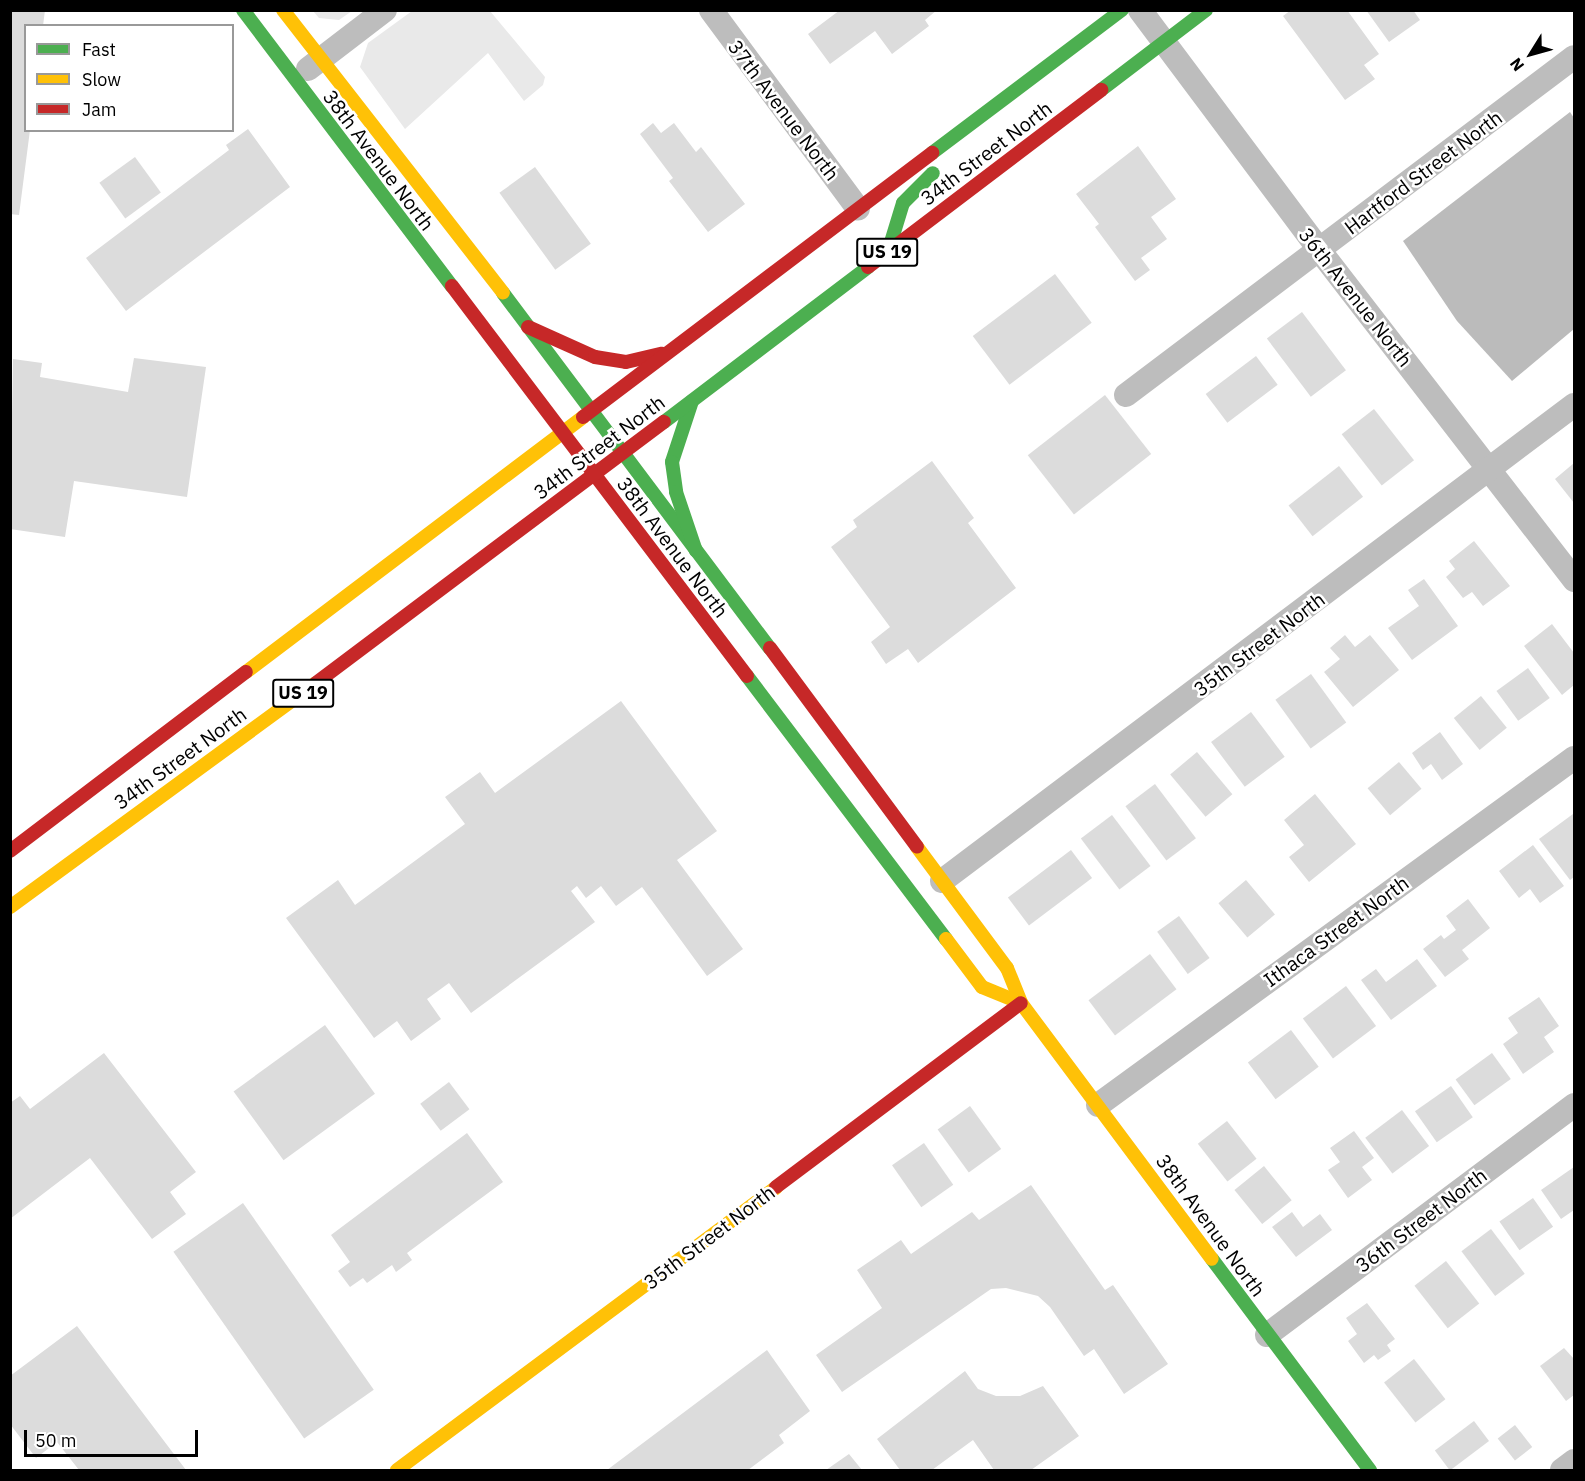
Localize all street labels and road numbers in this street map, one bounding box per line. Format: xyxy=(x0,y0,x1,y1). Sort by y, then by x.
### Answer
street label: 37th Avenue North xyxy=(723,35,845,185)
street label: 38th Avenue North xyxy=(318,85,440,235)
street label: 34th Street North xyxy=(916,96,1056,210)
street label: Hartford Street North xyxy=(1340,105,1506,239)
street label: 36th Avenue North xyxy=(1294,223,1418,371)
road number: US 19 xyxy=(856,237,918,267)
street label: 34th Street North xyxy=(529,390,669,504)
street label: 38th Avenue North xyxy=(612,472,734,622)
street label: 35th Street North xyxy=(1189,587,1329,701)
road number: US 19 xyxy=(272,678,334,708)
street label: 34th Street North xyxy=(109,702,251,814)
street label: Ithaca Street North xyxy=(1259,870,1413,992)
street label: 38th Avenue North xyxy=(1151,1149,1271,1301)
street label: 36th Street North xyxy=(1351,1163,1491,1277)
street label: 35th Street North xyxy=(639,1180,779,1294)

